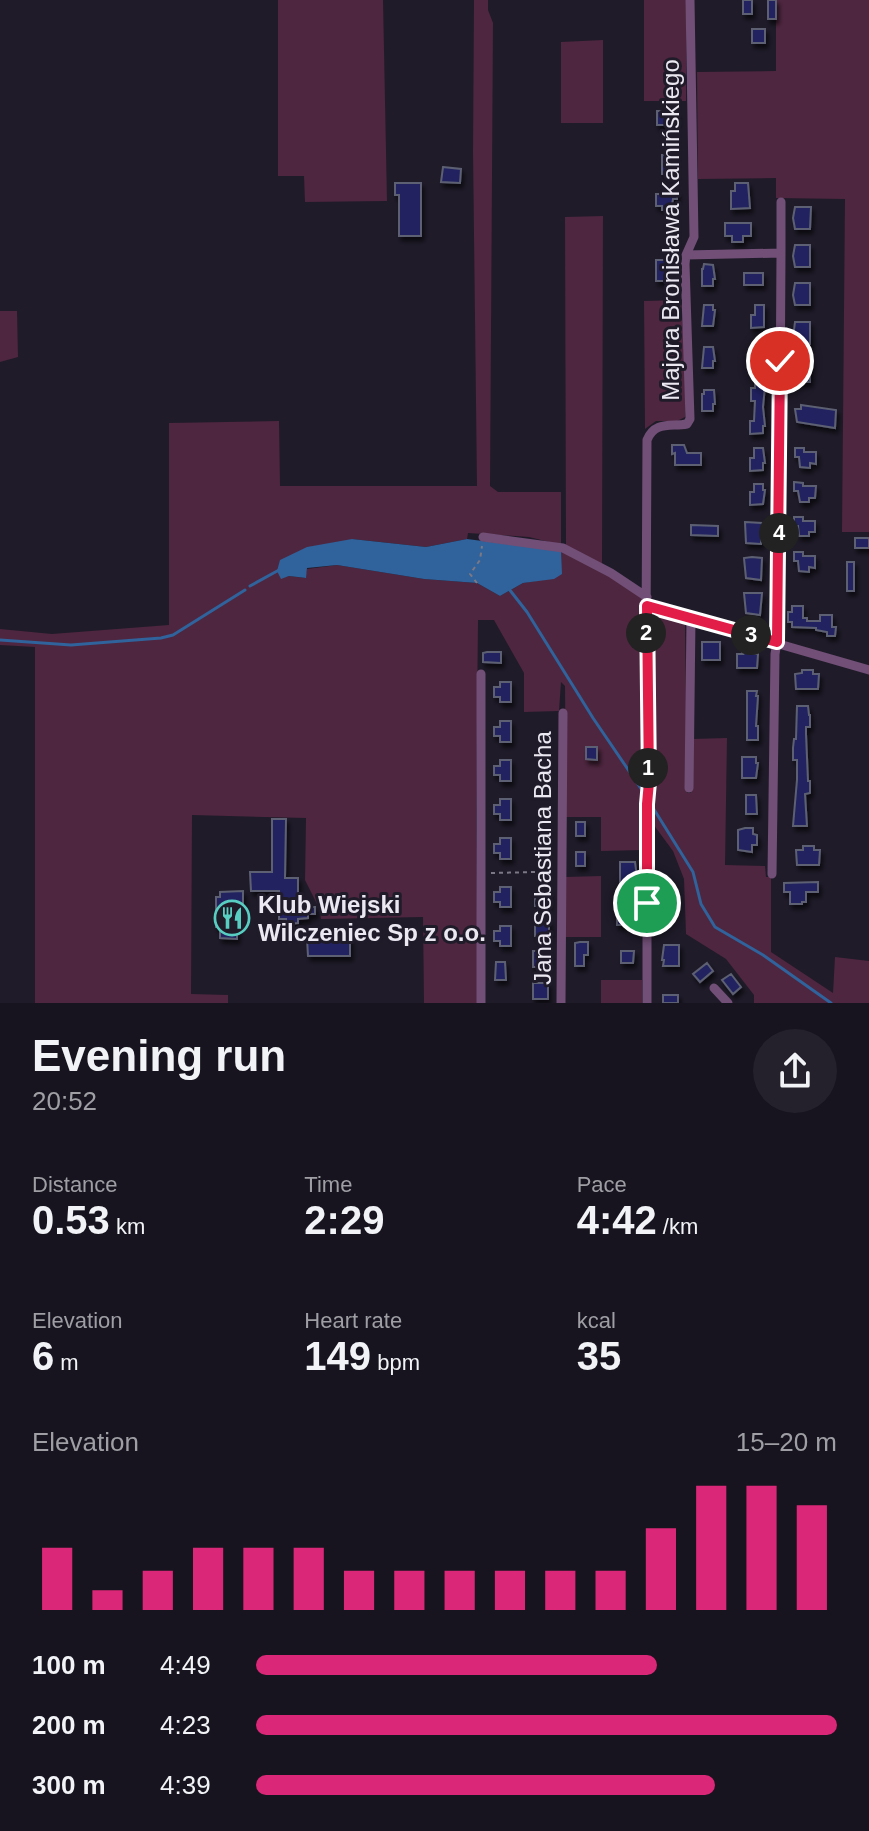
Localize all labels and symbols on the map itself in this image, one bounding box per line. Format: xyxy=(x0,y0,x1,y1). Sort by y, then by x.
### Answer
street label: Majora Bronisława Kamińskiego xyxy=(657,59,684,401)
pin xyxy=(746,327,814,395)
pin: 4 xyxy=(759,513,799,553)
pin: 2 xyxy=(626,613,666,653)
pin: 3 xyxy=(731,615,771,655)
street label: Jana Sebastiana Bacha xyxy=(529,731,556,985)
pin: 1 xyxy=(628,748,668,788)
pin xyxy=(613,869,681,937)
place label: Klub Wiejski Wilczeniec Sp z o.o. xyxy=(258,891,486,946)
restaurant icon: Klub Wiejski Wilczeniec Sp z o.o. xyxy=(213,899,251,937)

